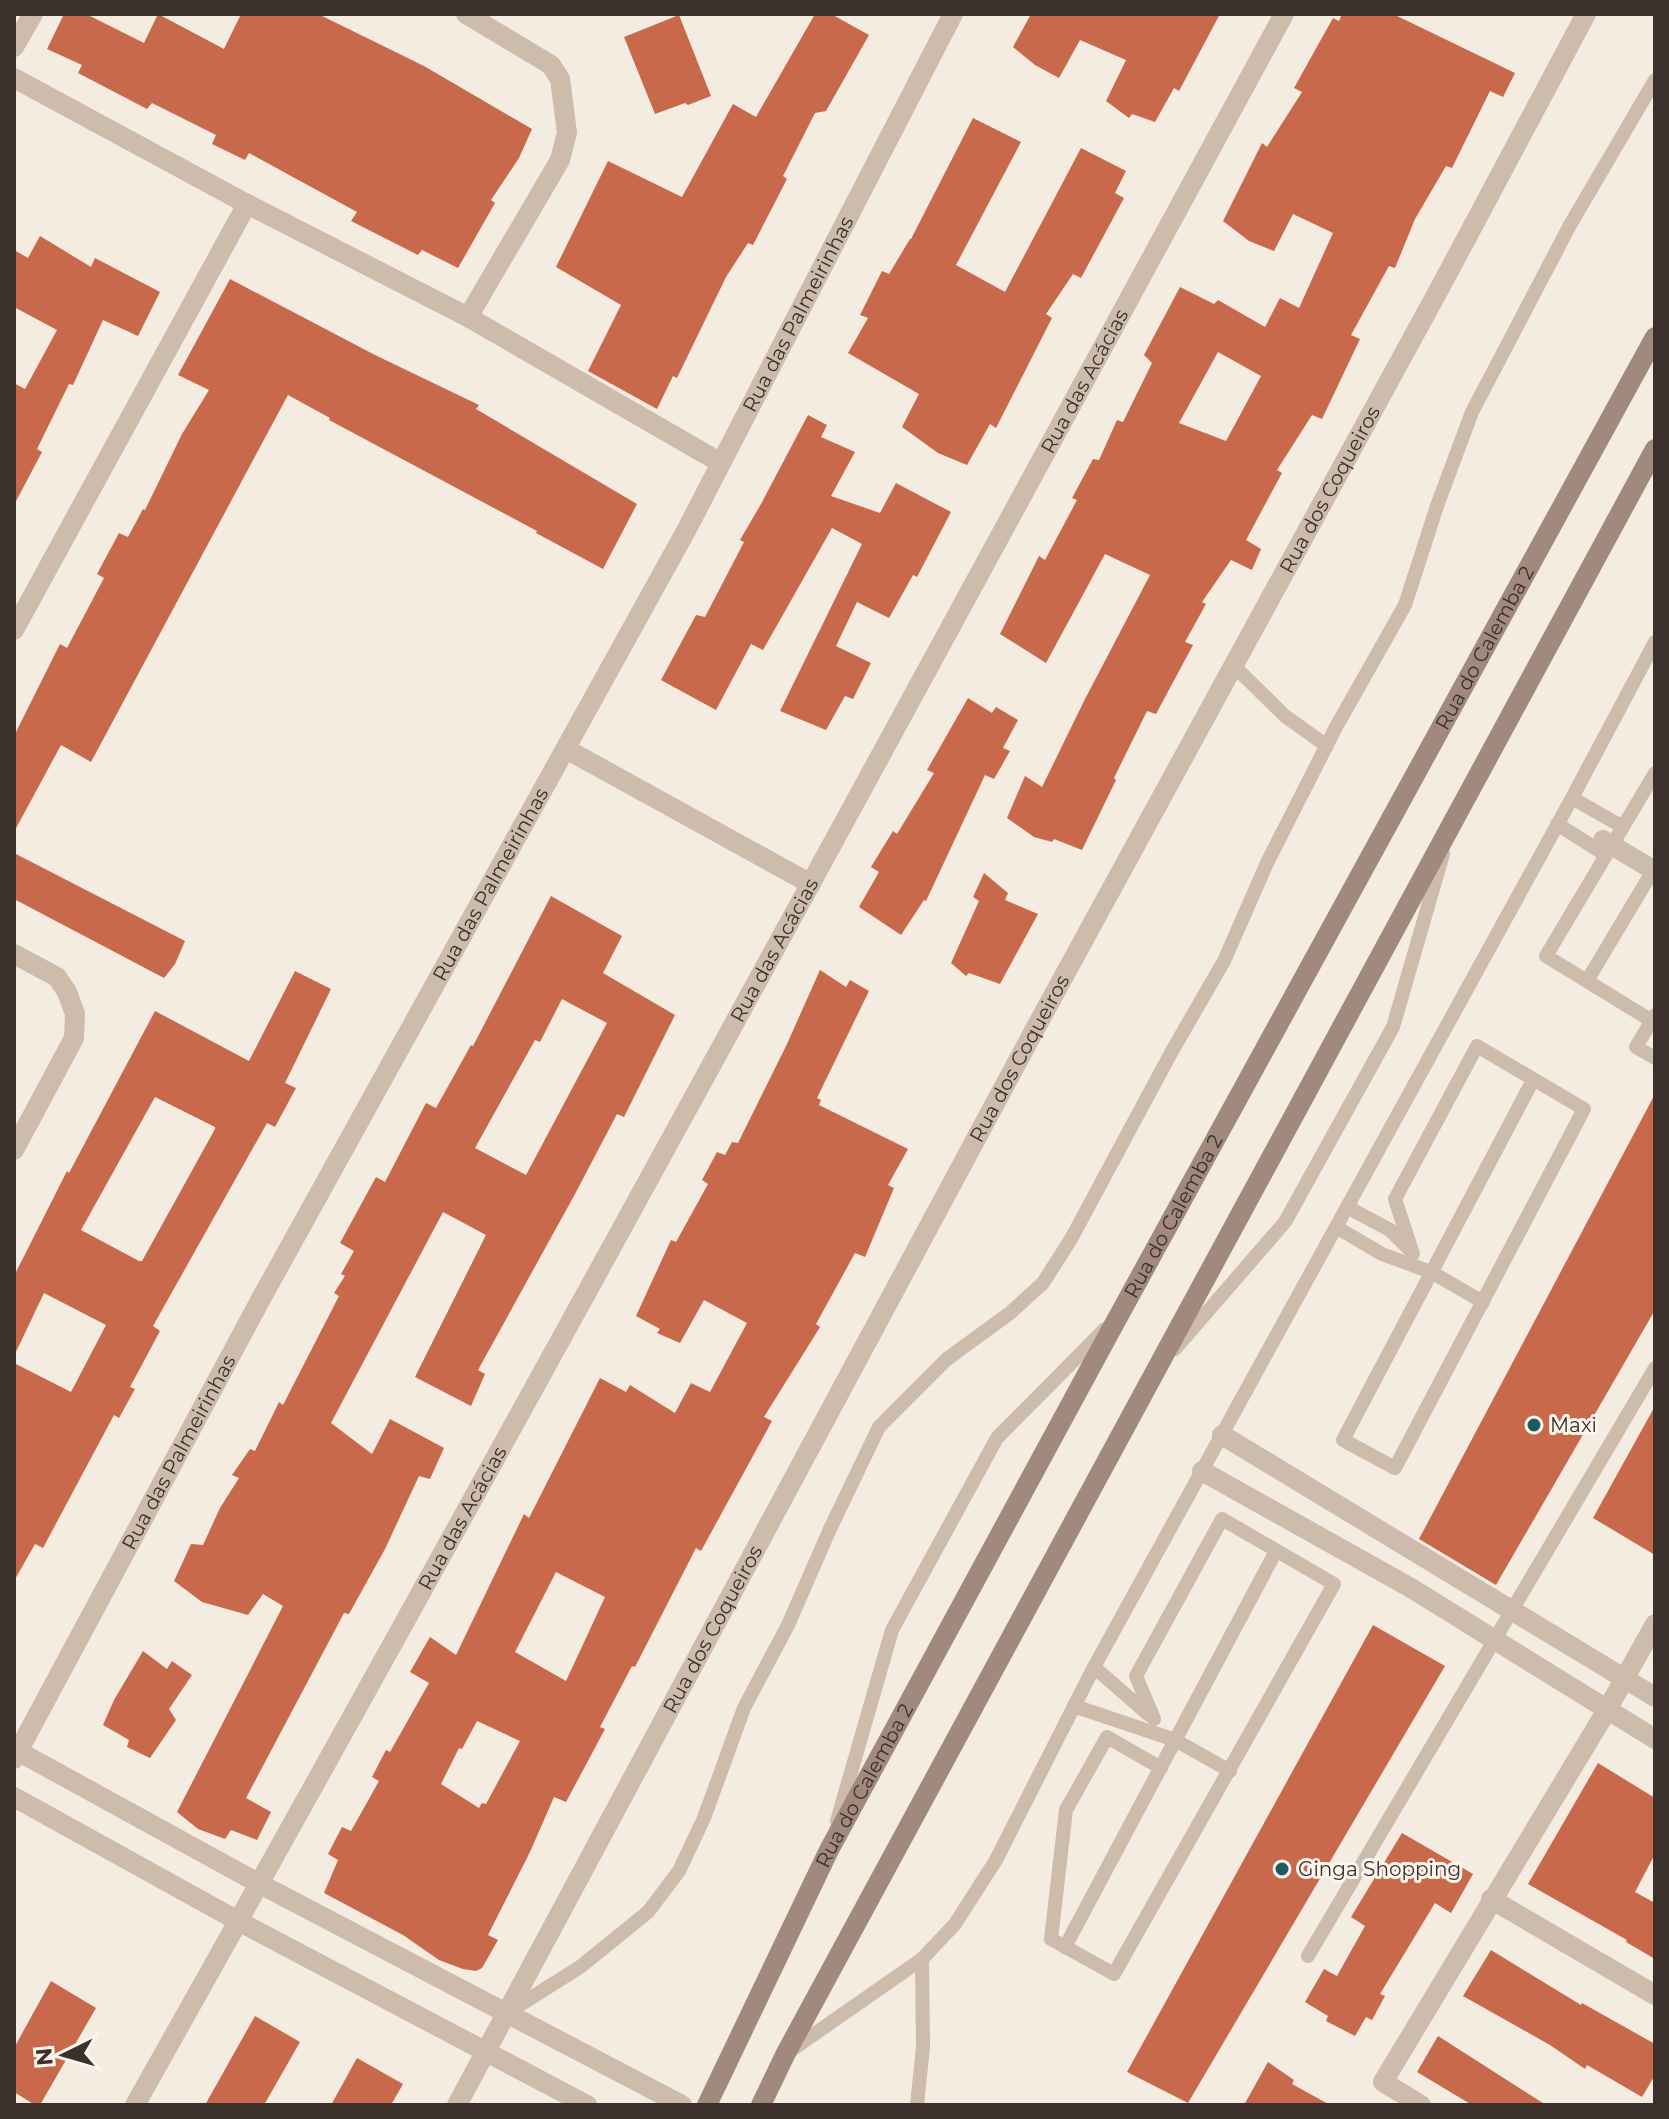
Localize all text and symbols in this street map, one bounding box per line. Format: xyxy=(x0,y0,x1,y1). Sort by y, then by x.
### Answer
street label: Rua das Palmeirinhas xyxy=(737,212,859,416)
street label: Rua das Acácias xyxy=(1035,305,1133,458)
street label: Rua dos Coqueiros xyxy=(1274,402,1385,577)
street label: Rua do Calemba 2 xyxy=(1430,562,1539,734)
street label: Rua das Palmeirinhas xyxy=(427,783,554,985)
street label: Rua das Acácias xyxy=(725,874,823,1026)
street label: Rua dos Coqueiros xyxy=(964,970,1074,1146)
street label: Rua do Calemba 2 xyxy=(1119,1130,1228,1302)
street label: Rua das Palmeirinhas xyxy=(117,1351,241,1554)
place label: Maxi xyxy=(1550,1413,1597,1437)
marker: Maxi xyxy=(1525,1416,1543,1434)
street label: Rua das Acácias xyxy=(413,1442,512,1594)
street label: Rua dos Coqueiros xyxy=(658,1541,767,1717)
street label: Rua do Calemba 2 xyxy=(810,1699,918,1872)
place label: Ginga Shopping xyxy=(1298,1857,1461,1881)
marker: Ginga Shopping xyxy=(1273,1860,1291,1878)
north arrow xyxy=(24,2015,104,2095)
text: N xyxy=(30,2047,59,2067)

